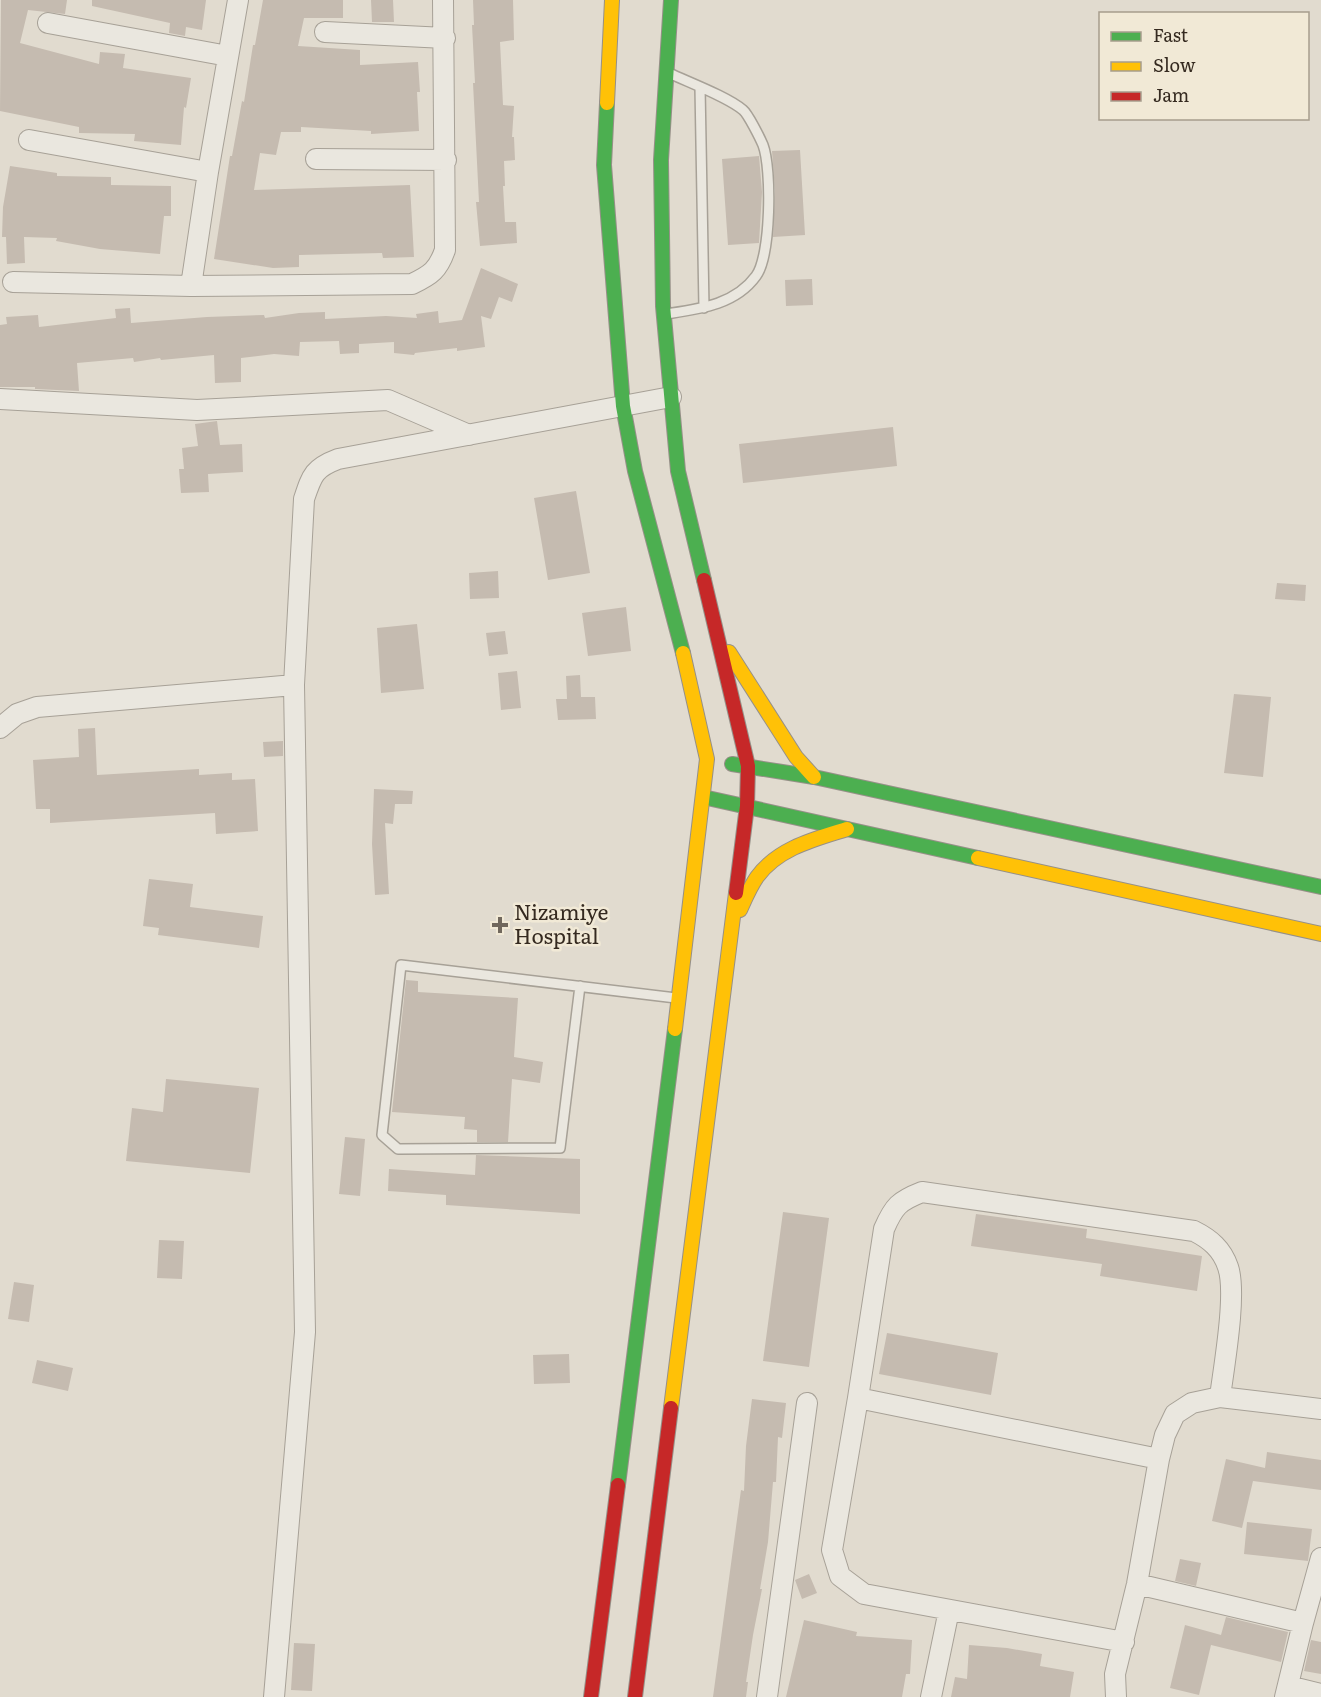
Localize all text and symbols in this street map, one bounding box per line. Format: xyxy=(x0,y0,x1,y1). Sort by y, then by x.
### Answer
legend xyxy=(1099,12,1309,120)
text: Fast xyxy=(1153,21,1189,48)
text: Slow xyxy=(1153,51,1196,78)
text: Jam xyxy=(1153,81,1189,108)
place label: Nizamiye Hospital xyxy=(514,895,609,950)
marker: Nizamiye Hospital xyxy=(491,916,509,934)

